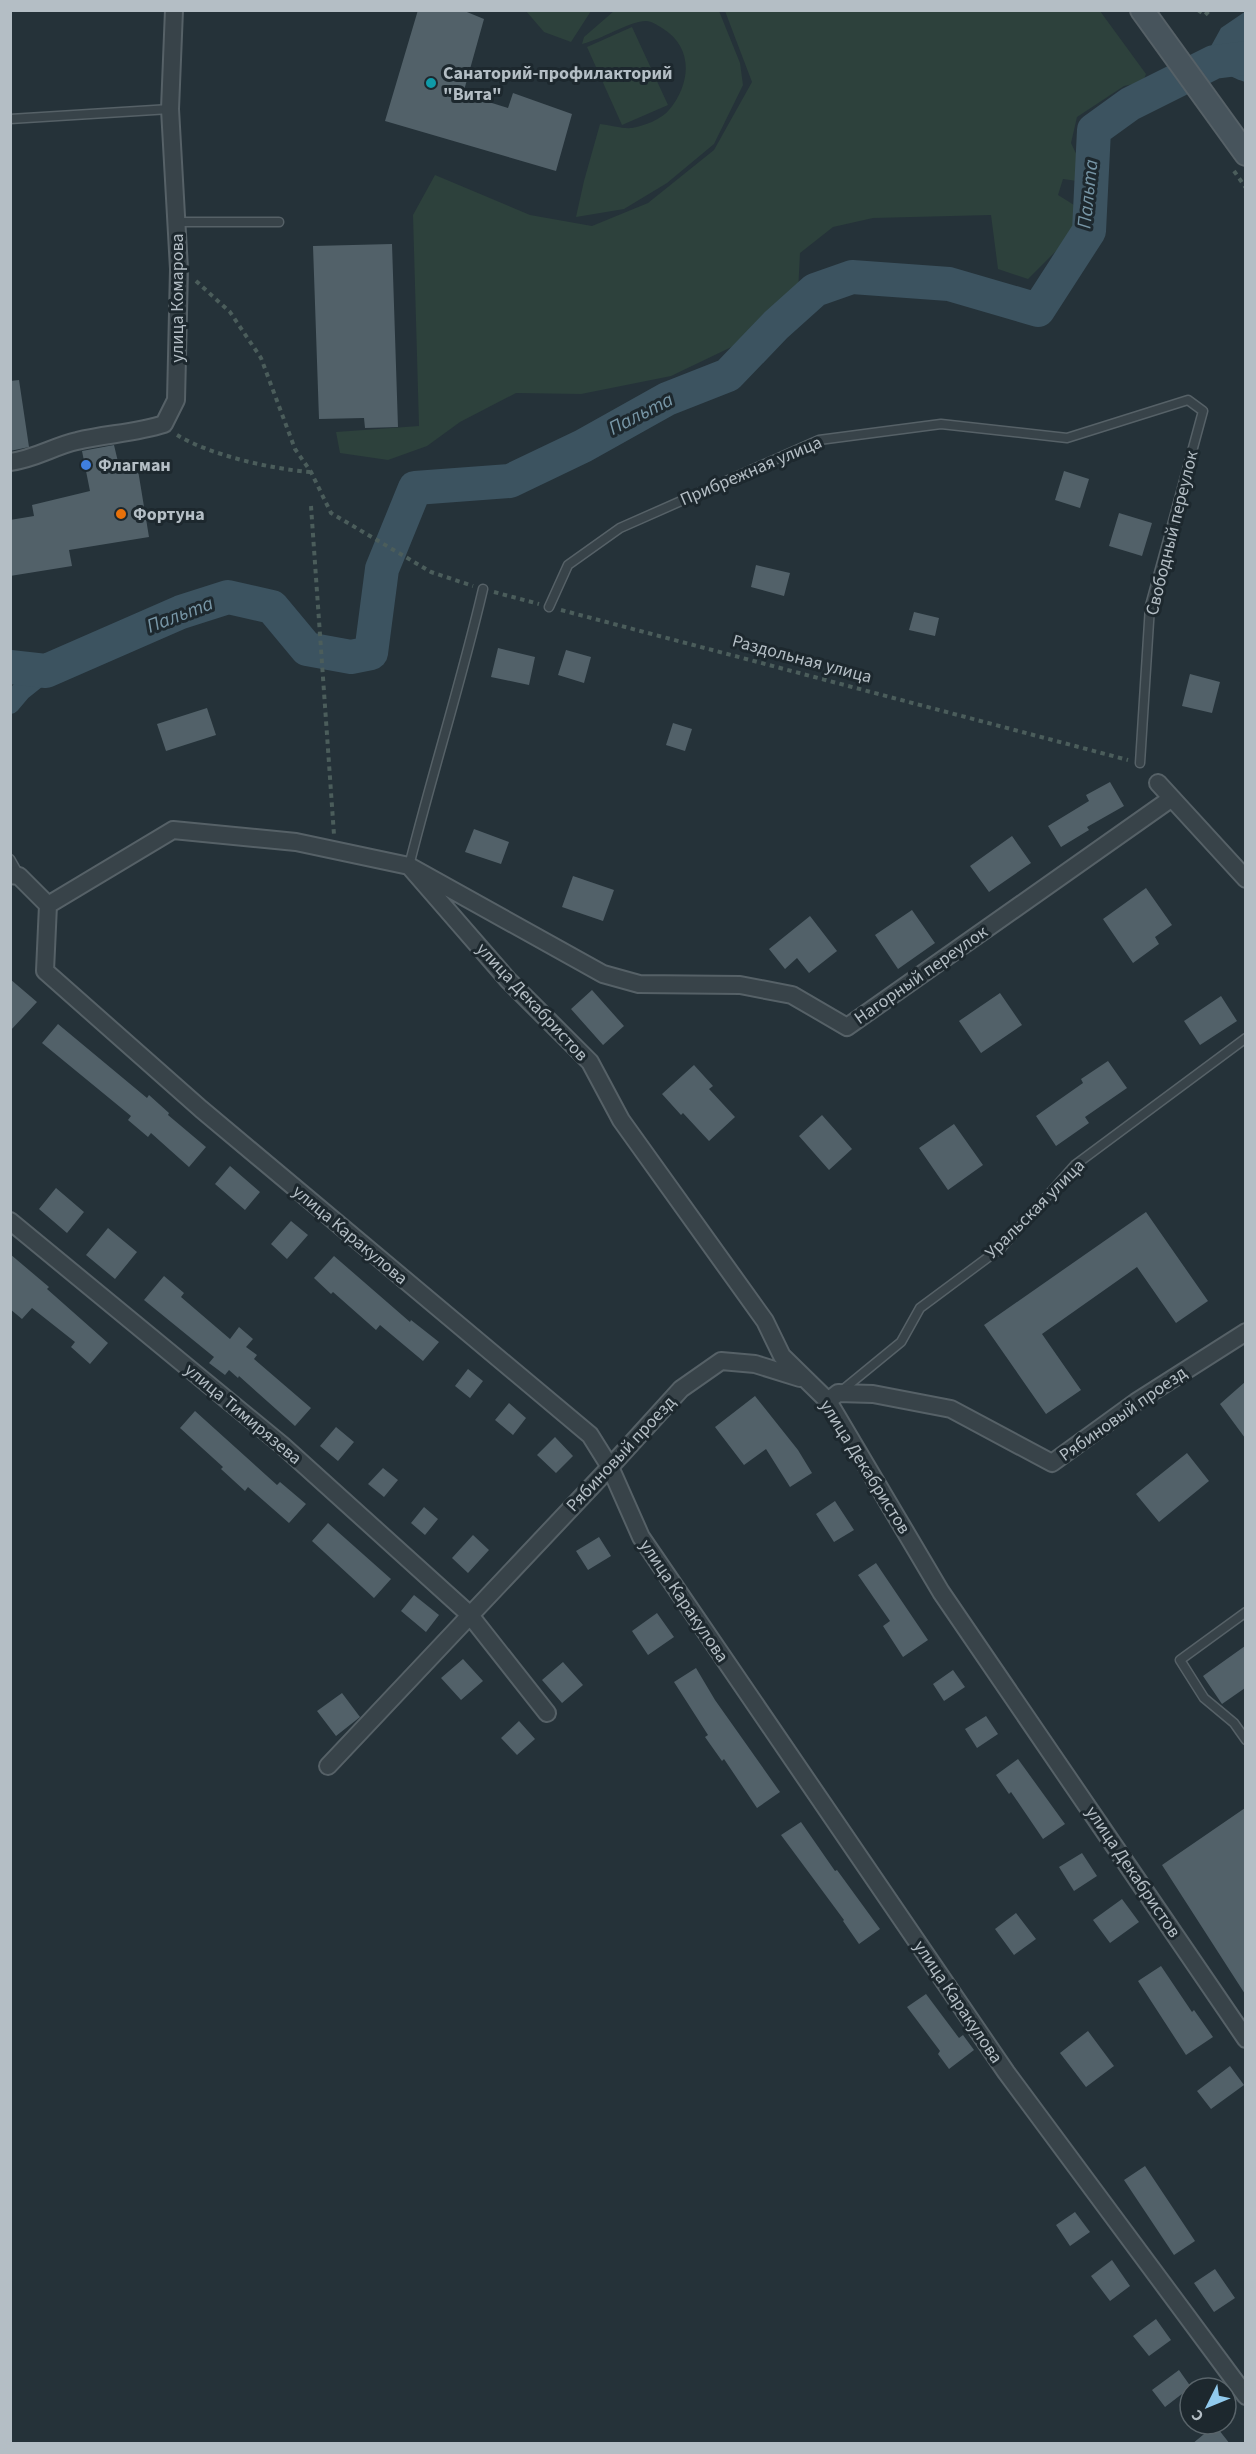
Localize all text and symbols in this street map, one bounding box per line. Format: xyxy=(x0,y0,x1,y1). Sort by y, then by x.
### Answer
place label: Санаторий-профилакторий "Вита" xyxy=(443,61,673,107)
marker: Санаторий-профилакторий "Вита" xyxy=(424,76,438,90)
water label: Пальта xyxy=(1070,158,1106,230)
street label: улица Комарова xyxy=(165,233,190,363)
water label: Пальта xyxy=(604,386,679,442)
street label: Прибрежная улица xyxy=(676,430,826,512)
street label: Свободный переулок xyxy=(1139,448,1205,618)
place label: Флагман xyxy=(98,453,171,478)
marker: Флагман xyxy=(79,458,93,472)
place label: Фортуна xyxy=(133,502,205,527)
marker: Фортуна xyxy=(114,507,128,521)
water label: Пальта xyxy=(143,589,218,641)
street label: Раздольная улица xyxy=(729,628,875,690)
street label: Нагорный переулок xyxy=(849,920,993,1030)
street label: улица Декабристов xyxy=(470,937,594,1067)
street label: Уральская улица xyxy=(979,1153,1091,1265)
street label: улица Каракулова xyxy=(287,1179,413,1291)
street label: улица Тимирязева xyxy=(179,1358,307,1470)
street label: Рябиновый проезд xyxy=(1054,1360,1192,1467)
street label: Рябиновый проезд xyxy=(561,1390,682,1518)
street label: улица Декабристов xyxy=(814,1395,916,1539)
street label: улица Каракулова xyxy=(633,1535,735,1667)
street label: улица Декабристов xyxy=(1080,1801,1186,1943)
street label: улица Каракулова xyxy=(907,1936,1009,2068)
north arrow xyxy=(1178,2376,1238,2436)
text: С xyxy=(1187,2405,1209,2426)

